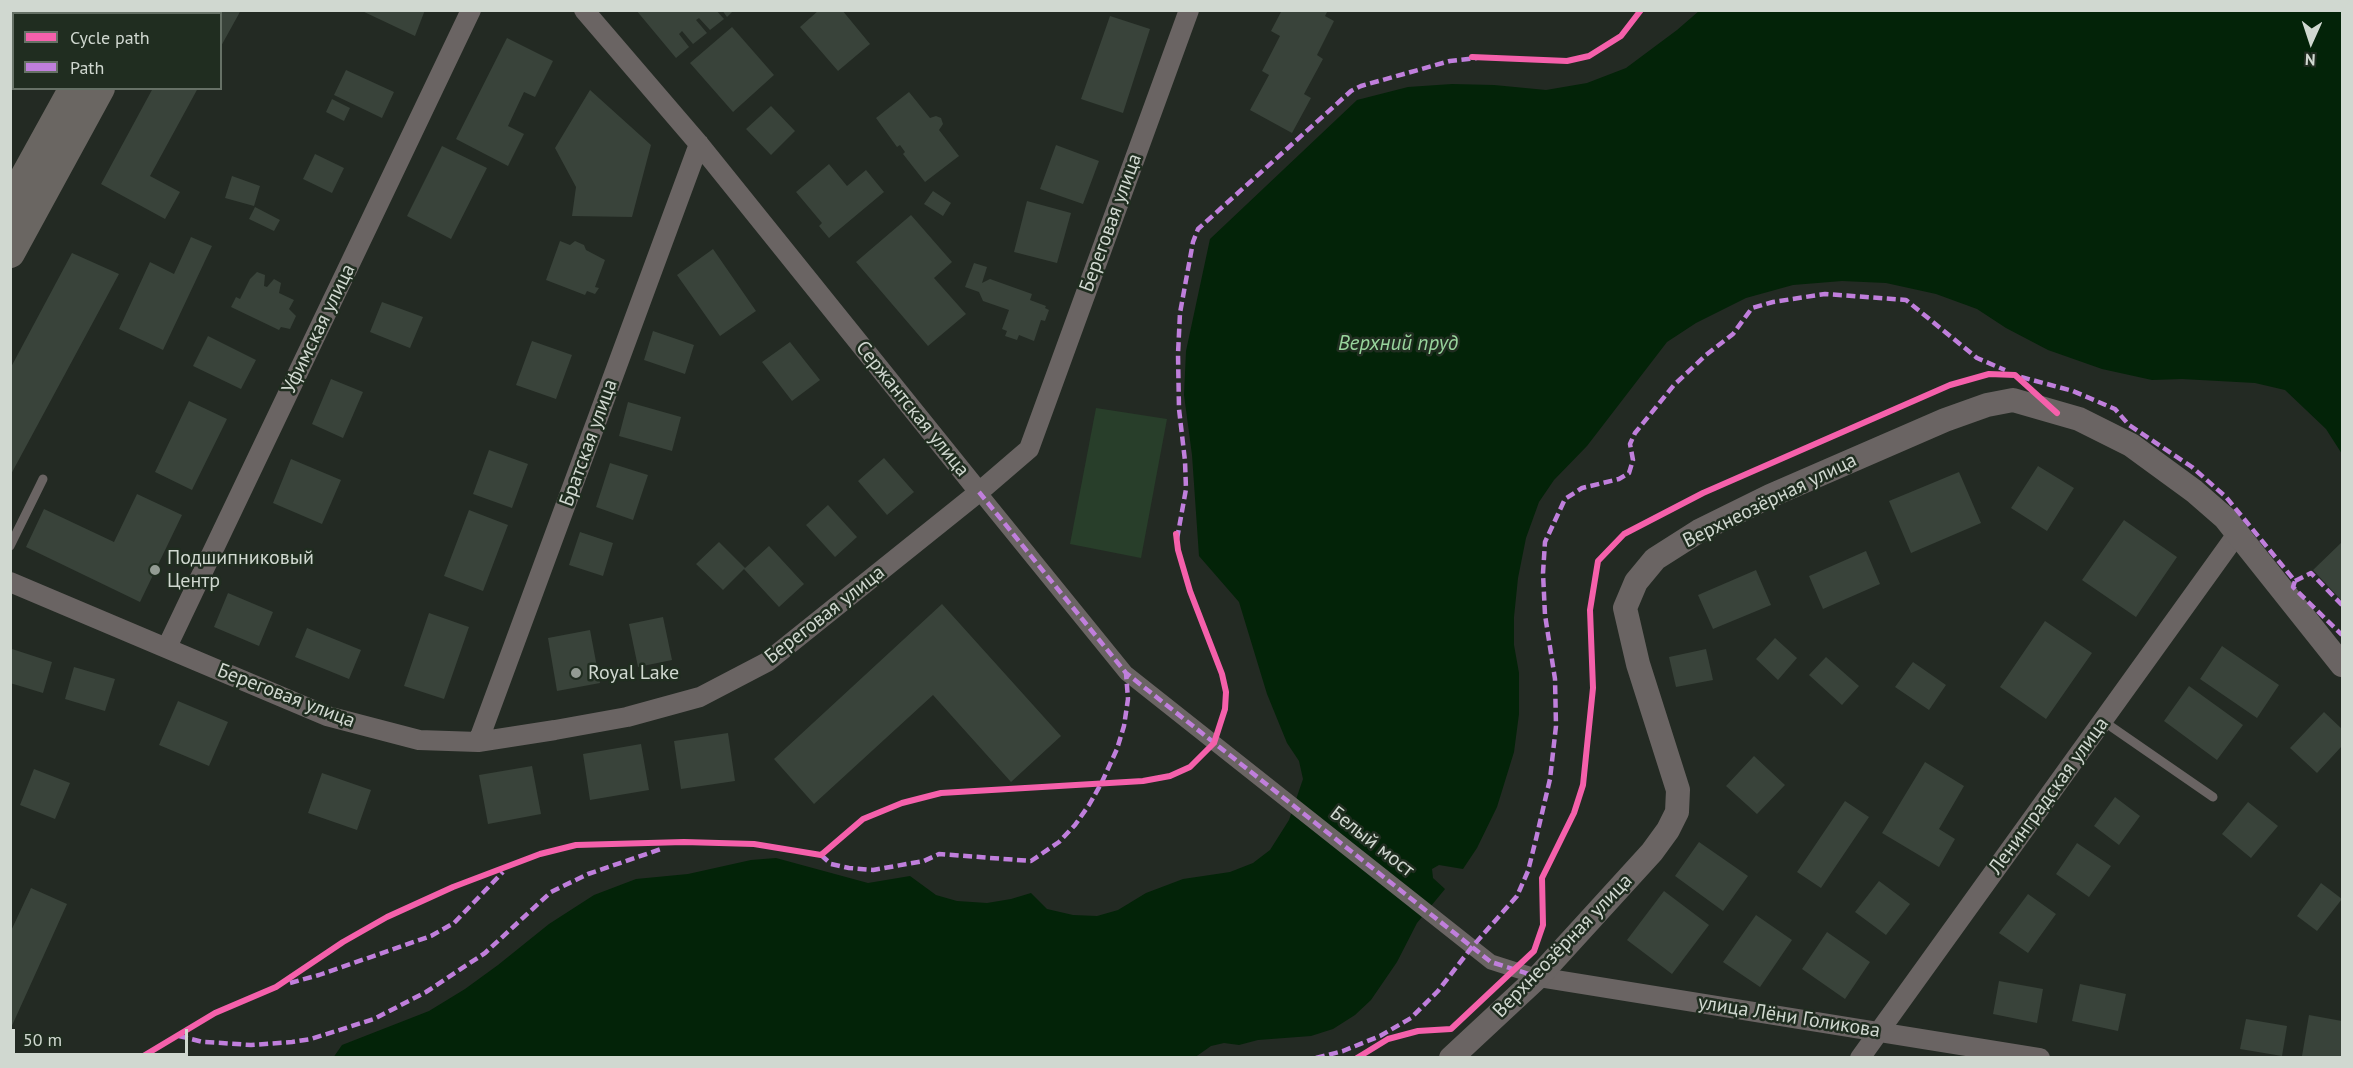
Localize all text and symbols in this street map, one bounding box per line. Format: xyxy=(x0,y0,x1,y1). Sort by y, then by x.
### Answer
legend xyxy=(12,12,222,90)
north arrow xyxy=(2281,12,2341,72)
text: Cycle path xyxy=(70,26,150,49)
text: N xyxy=(2304,50,2316,70)
text: Path xyxy=(70,56,104,79)
street label: Береговая улица xyxy=(1075,151,1147,295)
street label: Уфимская улица xyxy=(277,260,361,398)
water label: Верхний пруд xyxy=(1338,331,1458,357)
street label: Сержантская улица xyxy=(850,336,974,482)
street label: Братская улица xyxy=(555,376,623,510)
street label: Верхнеозёрная улица xyxy=(1679,449,1861,553)
place label: Подшипниковый Центр xyxy=(167,546,314,593)
street label: Береговая улица xyxy=(760,561,890,669)
marker: Подшипниковый Центр xyxy=(148,563,162,577)
street label: Береговая улица xyxy=(214,659,358,733)
place label: Royal Lake xyxy=(588,661,679,685)
marker: Royal Lake xyxy=(569,666,583,680)
street label: Ленинградская улица xyxy=(1984,713,2114,879)
street label: Белый мост xyxy=(1325,802,1419,882)
street label: Верхнеозёрная улица xyxy=(1488,869,1638,1023)
street label: улица Лёни Голикова xyxy=(1696,991,1882,1043)
scale bar xyxy=(15,1017,190,1055)
text: 50 m xyxy=(23,1028,62,1051)

